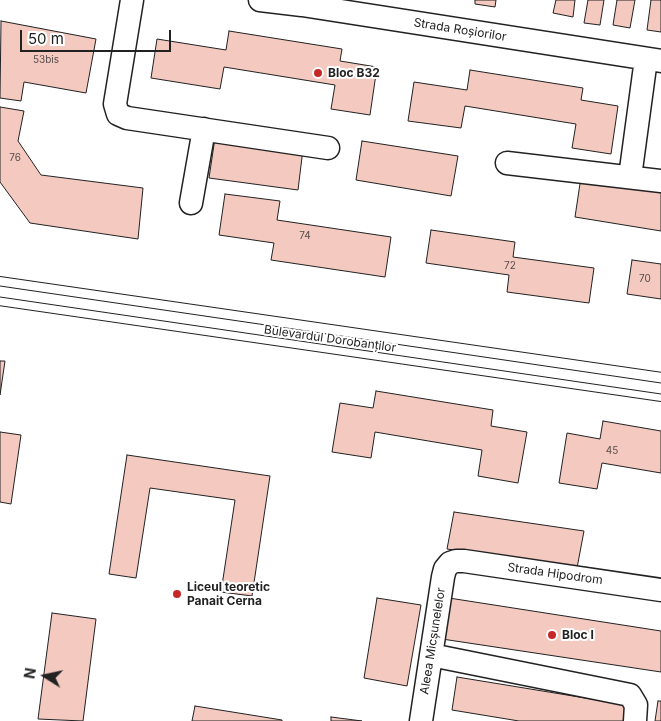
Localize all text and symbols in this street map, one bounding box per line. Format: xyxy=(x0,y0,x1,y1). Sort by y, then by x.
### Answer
street label: Strada Roșiorilor xyxy=(413,16,507,44)
scale bar xyxy=(22,20,174,52)
text: 50 m xyxy=(28,29,64,48)
house number: 53bis xyxy=(33,54,59,66)
place label: Bloc B32 xyxy=(328,66,380,80)
marker: Bloc B32 xyxy=(312,67,324,79)
house number: 76 xyxy=(9,152,21,164)
house number: 74 xyxy=(299,230,311,242)
house number: 72 xyxy=(504,260,516,272)
house number: 70 xyxy=(639,273,651,285)
street label: Bulevardul Dorobanților xyxy=(263,323,397,355)
house number: 45 xyxy=(606,445,618,457)
street label: Strada Hipodrom xyxy=(506,560,604,588)
place label: Liceul teoretic Panait Cerna xyxy=(187,580,270,608)
street label: Aleea Micșunelelor xyxy=(417,587,449,695)
marker: Liceul teoretic Panait Cerna xyxy=(171,588,183,600)
place label: Bloc I xyxy=(562,628,594,642)
marker: Bloc I xyxy=(546,629,558,641)
north arrow xyxy=(20,651,70,701)
text: N xyxy=(20,667,39,680)

